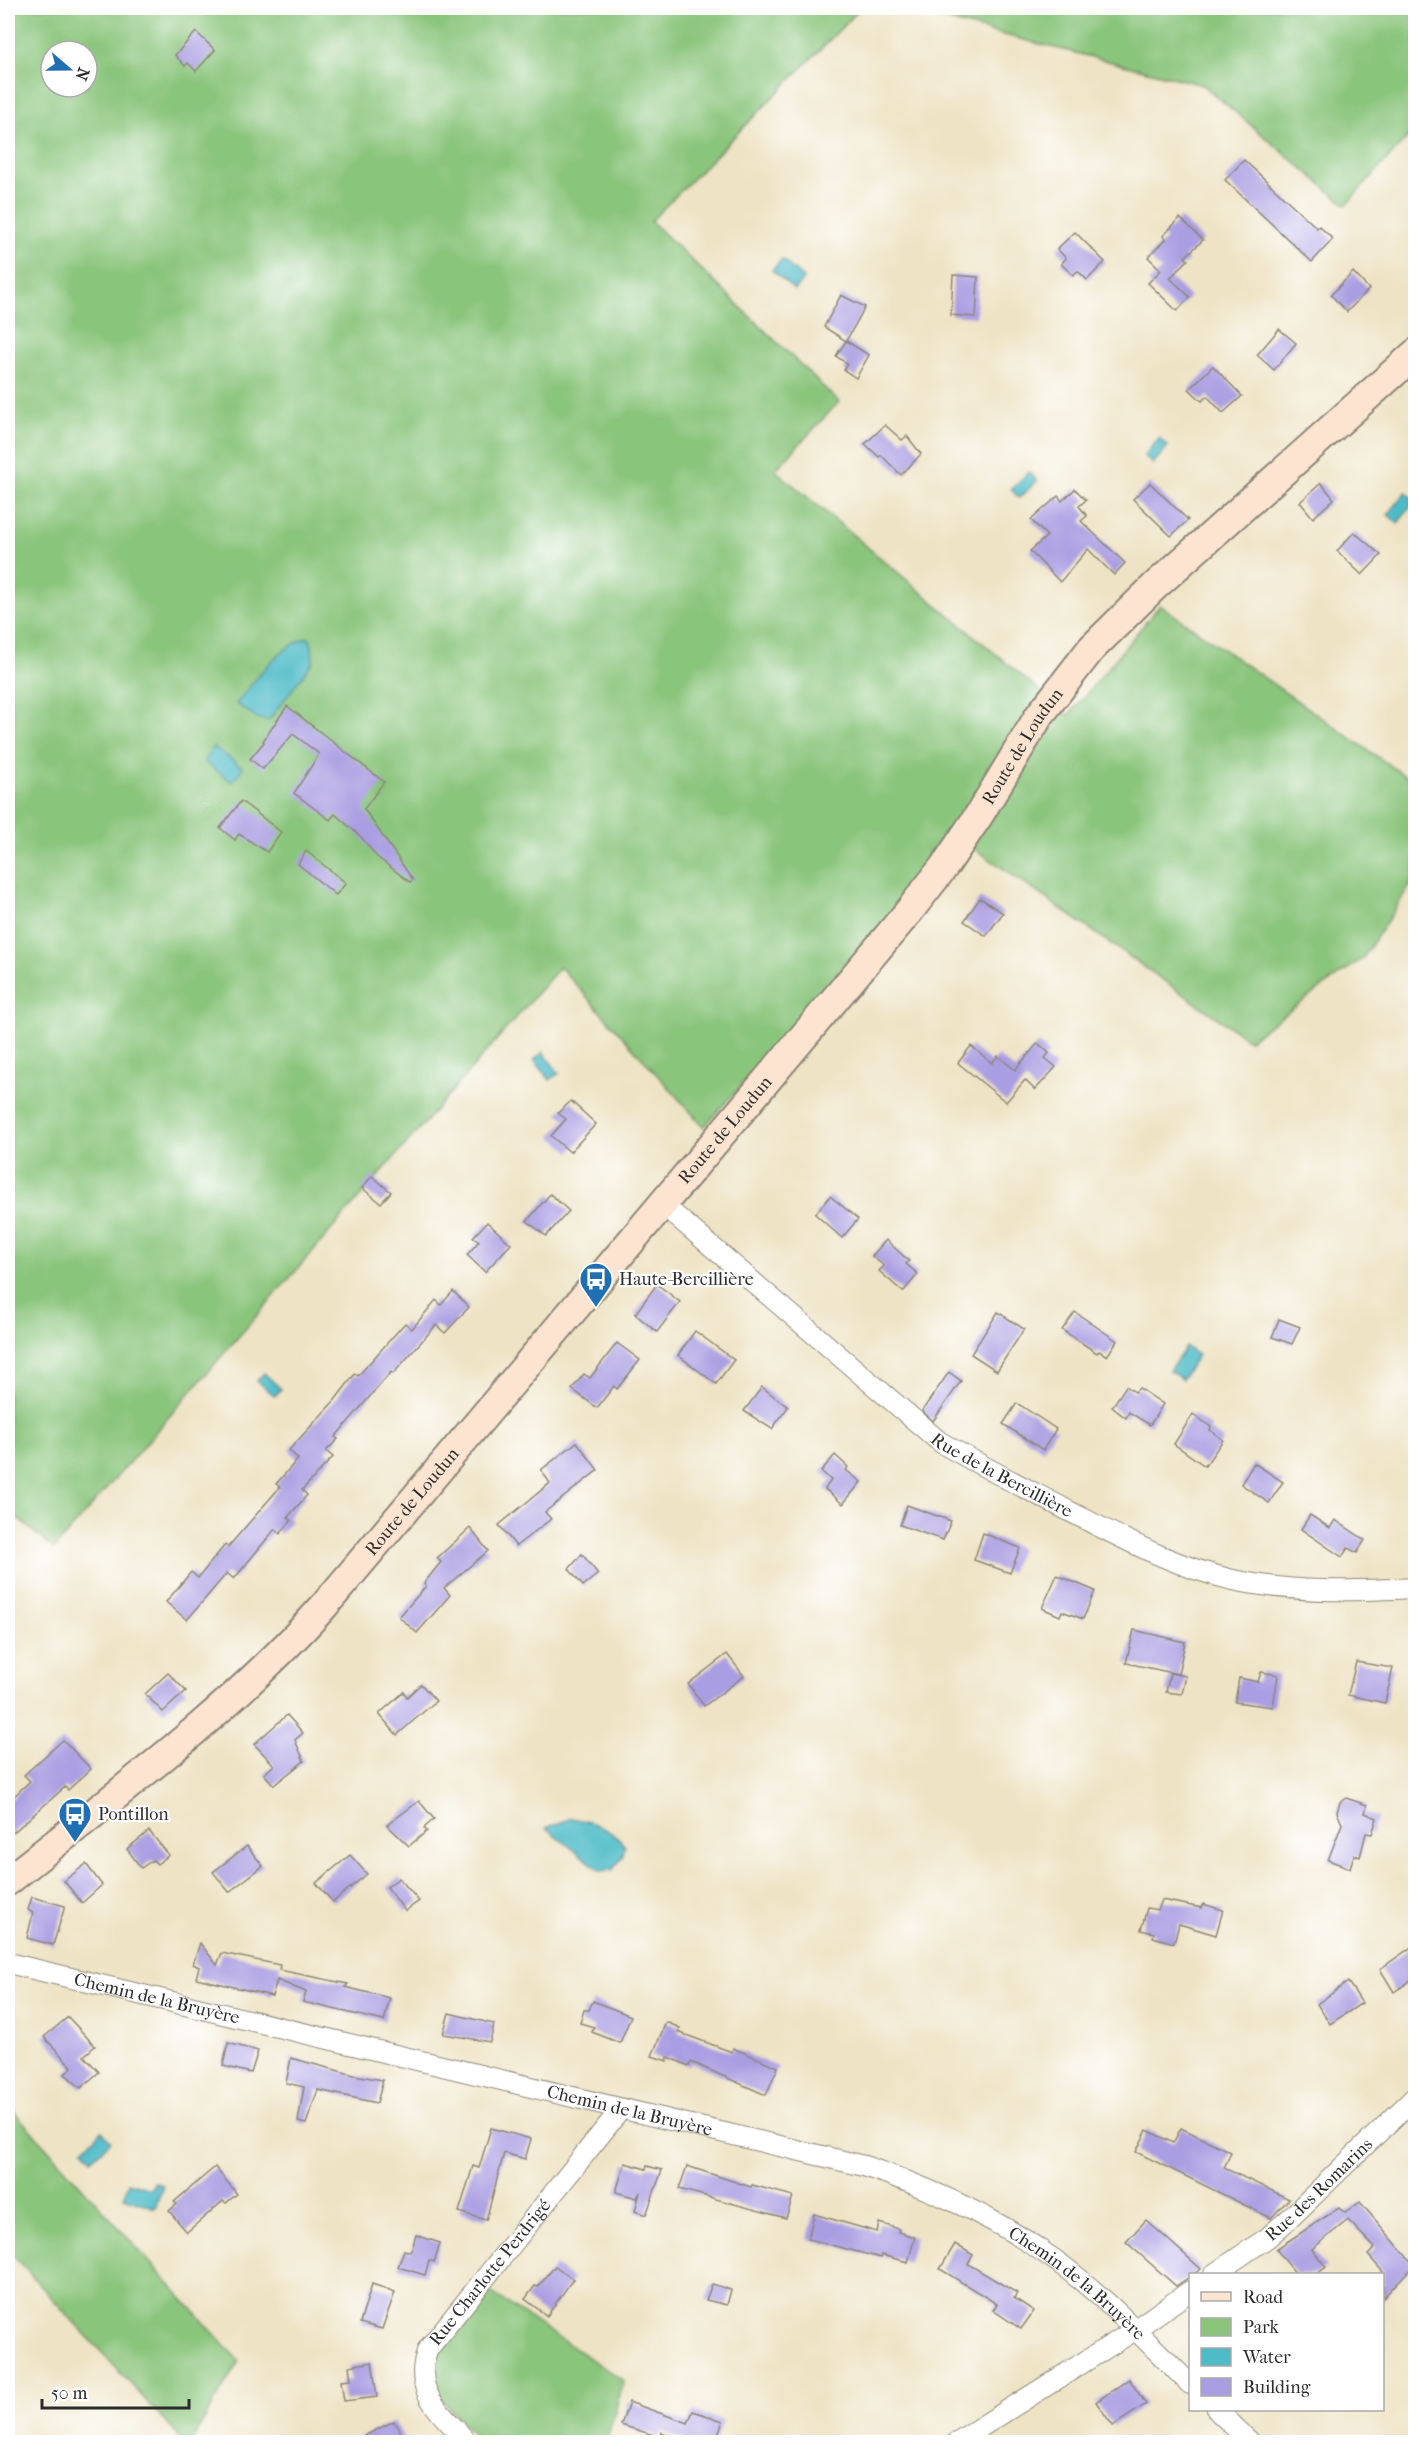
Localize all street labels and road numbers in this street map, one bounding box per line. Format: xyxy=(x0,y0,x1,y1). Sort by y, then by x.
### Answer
street label: Route de Loudun xyxy=(978,684,1068,809)
street label: Route de Loudun xyxy=(674,1072,777,1188)
street label: Rue de la Bercillière xyxy=(926,1429,1076,1522)
street label: Route de Loudun xyxy=(361,1443,464,1560)
street label: Chemin de la Bruyère xyxy=(72,1969,242,2029)
street label: Chemin de la Bruyère xyxy=(545,2081,715,2141)
street label: Rue des Romarins xyxy=(1261,2134,1377,2246)
street label: Rue Charlotte Perdrigé xyxy=(425,2195,555,2350)
street label: Chemin de la Bruyère xyxy=(1005,2223,1150,2345)

